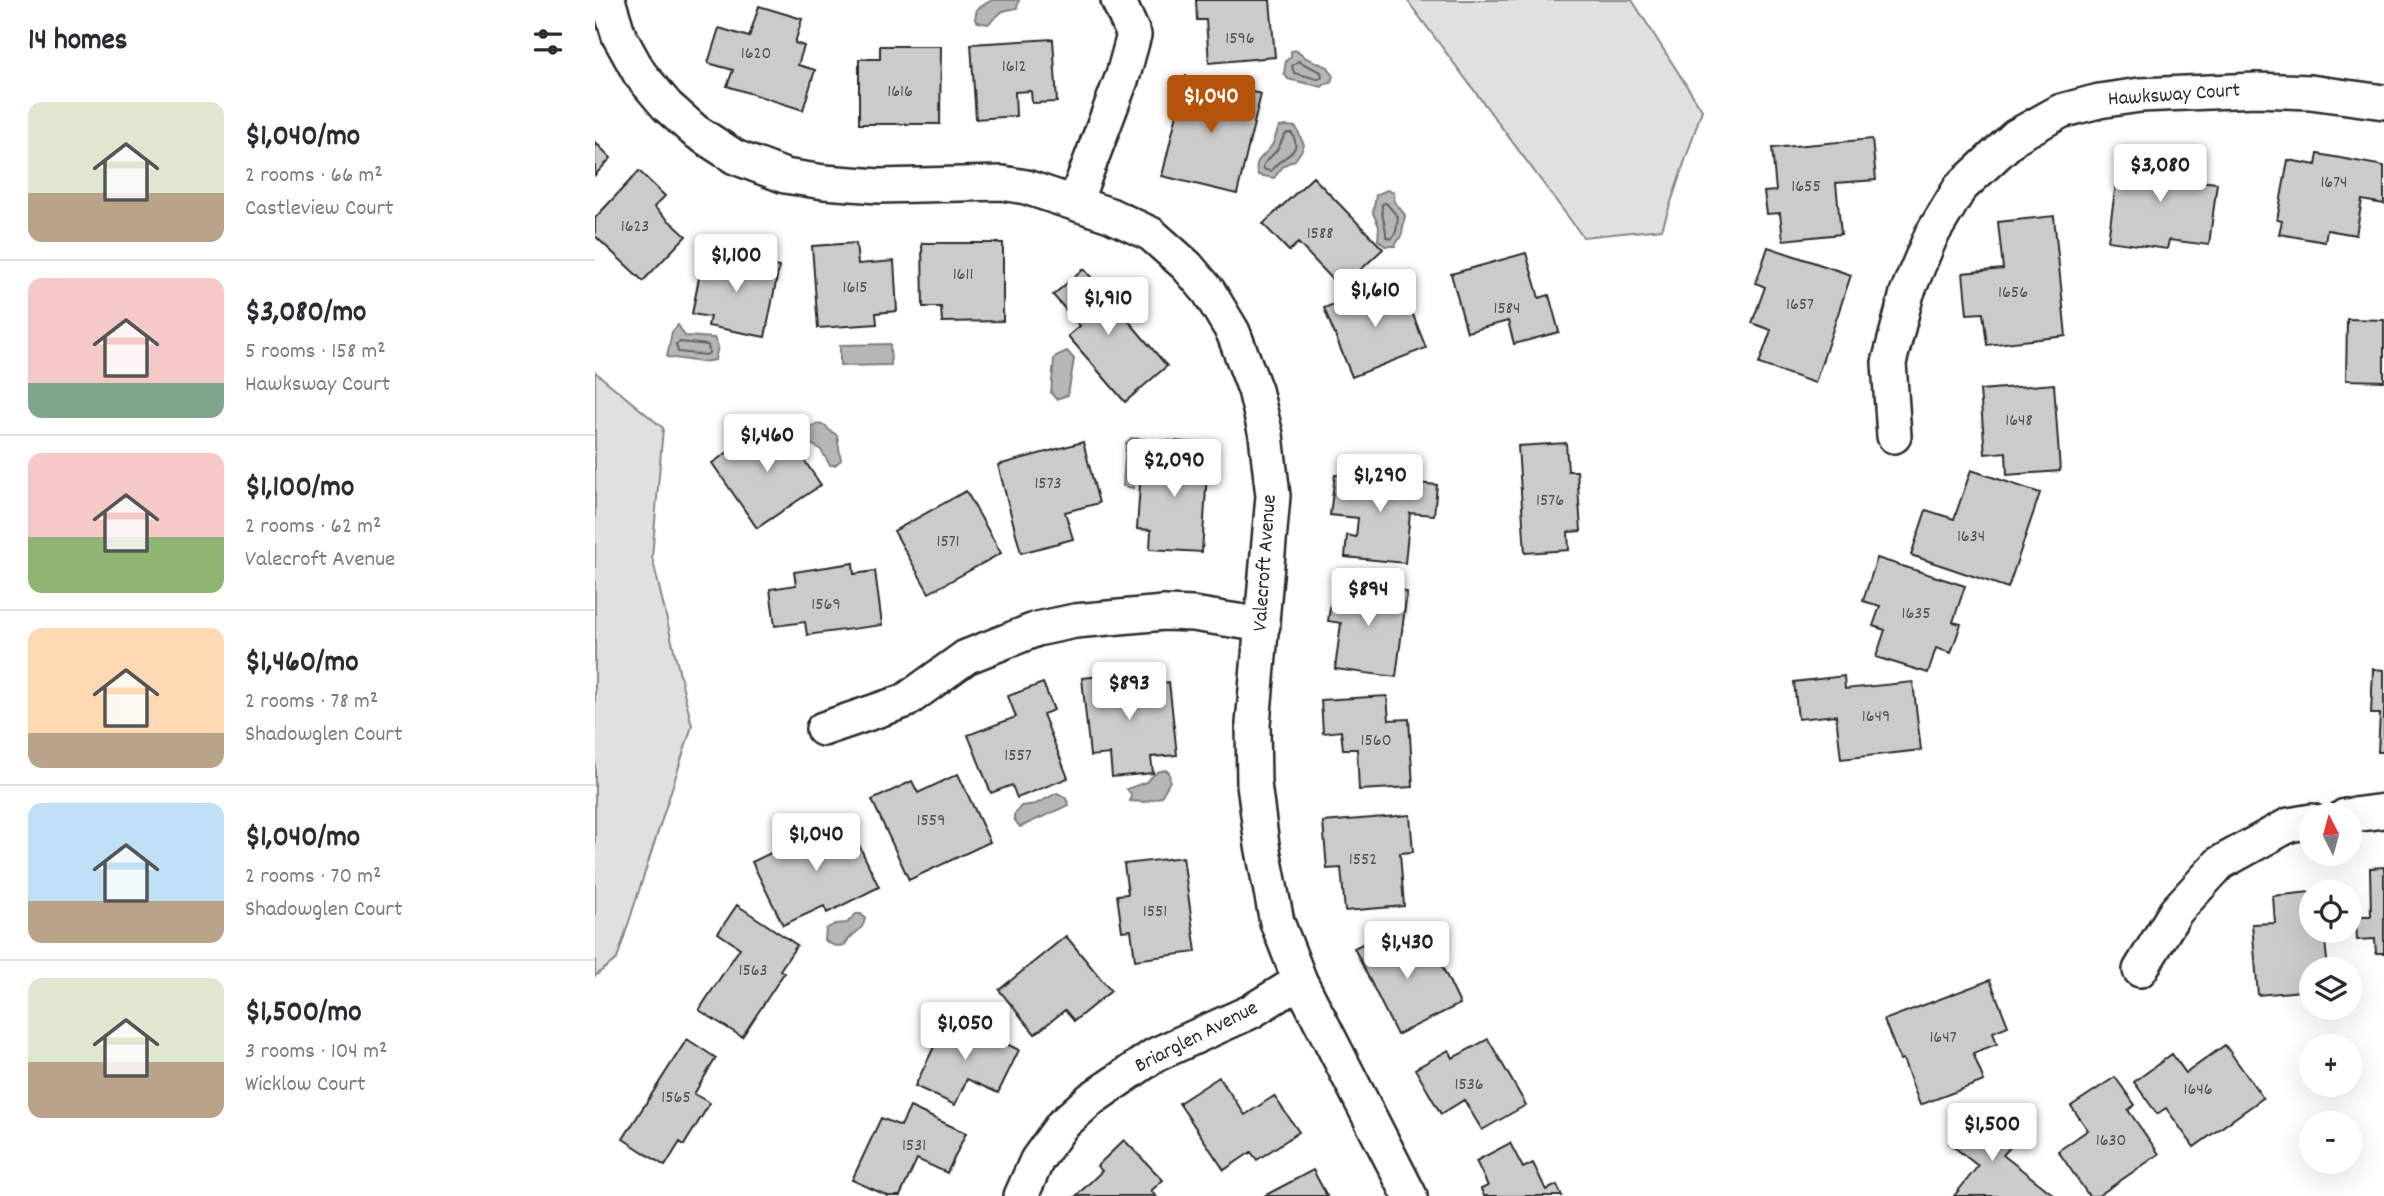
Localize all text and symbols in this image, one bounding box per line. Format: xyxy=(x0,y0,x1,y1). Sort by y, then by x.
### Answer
text: 14 homes xyxy=(28,21,127,64)
icon: filters xyxy=(529,23,567,61)
house number: 1596 xyxy=(1225,27,1255,52)
house number: 1620 xyxy=(741,42,771,67)
house number: 1612 xyxy=(1002,55,1026,80)
pin: $1,040 xyxy=(1154,76,1268,135)
street label: Hawksway Court xyxy=(2107,76,2241,116)
house number: 1616 xyxy=(887,80,913,105)
text: $1,040 xyxy=(1183,81,1239,114)
text: $1,040/mo xyxy=(245,117,360,160)
icon: home xyxy=(84,130,168,214)
pin: $3,080 xyxy=(2103,144,2217,204)
text: $3,080 xyxy=(2130,150,2190,183)
text: 2 rooms · 66 m² xyxy=(245,160,383,193)
house number: 1674 xyxy=(2320,171,2348,196)
house number: 1655 xyxy=(1791,175,1821,200)
text: Castleview Court xyxy=(245,193,393,226)
house number: 1623 xyxy=(621,215,649,240)
house number: 1588 xyxy=(1307,222,1333,247)
pin: $1,100 xyxy=(679,234,793,294)
text: $1,100 xyxy=(710,240,762,273)
house number: 1611 xyxy=(953,263,973,288)
pin: $1,610 xyxy=(1318,270,1432,329)
text: $1,610 xyxy=(1350,275,1400,308)
house number: 1615 xyxy=(842,276,868,301)
pin: $1,910 xyxy=(1051,278,1165,337)
house number: 1656 xyxy=(1998,281,2028,306)
text: $1,910 xyxy=(1083,283,1133,316)
text: $3,080/mo xyxy=(245,293,366,336)
house number: 1657 xyxy=(1786,293,1814,318)
house number: 1584 xyxy=(1494,297,1520,322)
icon: home xyxy=(84,306,168,390)
text: 5 rooms · 158 m² xyxy=(245,336,386,369)
text: Hawksway Court xyxy=(245,369,390,402)
house number: 1648 xyxy=(2005,409,2033,434)
pin: $1,460 xyxy=(710,414,824,474)
text: $1,460 xyxy=(740,420,794,453)
pin: $2,090 xyxy=(1117,440,1231,499)
text: $2,090 xyxy=(1143,445,1205,478)
pin: $1,290 xyxy=(1323,454,1437,514)
text: $1,290 xyxy=(1353,460,1407,493)
text: $1,100/mo xyxy=(245,468,354,511)
house number: 1573 xyxy=(1034,472,1062,497)
icon: home xyxy=(84,481,168,565)
house number: 1576 xyxy=(1536,489,1564,514)
street label: Valecroft Avenue xyxy=(1246,494,1286,632)
text: 2 rooms · 62 m² xyxy=(245,511,381,544)
house number: 1634 xyxy=(1957,525,1985,550)
house number: 1571 xyxy=(936,530,960,555)
text: Valecroft Avenue xyxy=(245,544,395,577)
pin: $894 xyxy=(1327,568,1409,628)
text: $894 xyxy=(1348,574,1388,607)
house number: 1569 xyxy=(811,593,841,618)
house number: 1635 xyxy=(1901,602,1931,627)
text: $1,460/mo xyxy=(245,643,359,686)
icon: home xyxy=(84,656,168,740)
pin: $893 xyxy=(1088,662,1170,722)
text: $893 xyxy=(1108,668,1150,701)
text: 2 rooms · 78 m² xyxy=(245,686,378,719)
house number: 1649 xyxy=(1862,705,1890,730)
text: Shadowglen Court xyxy=(245,719,402,752)
house number: 1560 xyxy=(1361,729,1391,754)
house number: 1557 xyxy=(1004,744,1032,769)
north arrow xyxy=(2299,803,2363,866)
map controls xyxy=(2299,803,2362,1174)
house number: 1559 xyxy=(917,809,945,834)
pin: $1,040 xyxy=(759,814,873,873)
text: $1,040/mo xyxy=(245,818,360,861)
text: $1,040 xyxy=(788,819,844,852)
icon: home xyxy=(84,831,168,915)
house number: 1552 xyxy=(1349,848,1377,873)
text: 2 rooms · 70 m² xyxy=(245,861,381,894)
button: locate xyxy=(2299,880,2362,943)
text: Shadowglen Court xyxy=(245,894,402,927)
house number: 1551 xyxy=(1143,900,1167,925)
pin: $1,430 xyxy=(1350,922,1464,981)
text: $1,430 xyxy=(1380,927,1434,960)
button: layers xyxy=(2299,957,2362,1020)
house number: 1563 xyxy=(738,959,768,984)
text: $1,500/mo xyxy=(245,993,362,1036)
street label: Briarglen Avenue xyxy=(1130,994,1264,1082)
pin: $1,050 xyxy=(908,1002,1022,1062)
icon: home xyxy=(84,1006,168,1090)
text: $1,050 xyxy=(937,1008,993,1041)
house number: 1647 xyxy=(1929,1026,1957,1051)
button: + xyxy=(2299,1034,2362,1097)
text: 3 rooms · 104 m² xyxy=(245,1036,387,1069)
text: Wicklow Court xyxy=(245,1069,365,1102)
house number: 1536 xyxy=(1454,1073,1484,1098)
house number: 1646 xyxy=(2183,1078,2213,1103)
house number: 1565 xyxy=(661,1086,691,1111)
pin: $1,500 xyxy=(1935,1104,2049,1163)
text: $1,500 xyxy=(1964,1109,2020,1142)
button: − xyxy=(2299,1111,2362,1174)
house number: 1630 xyxy=(2096,1129,2126,1154)
house number: 1531 xyxy=(902,1134,926,1159)

